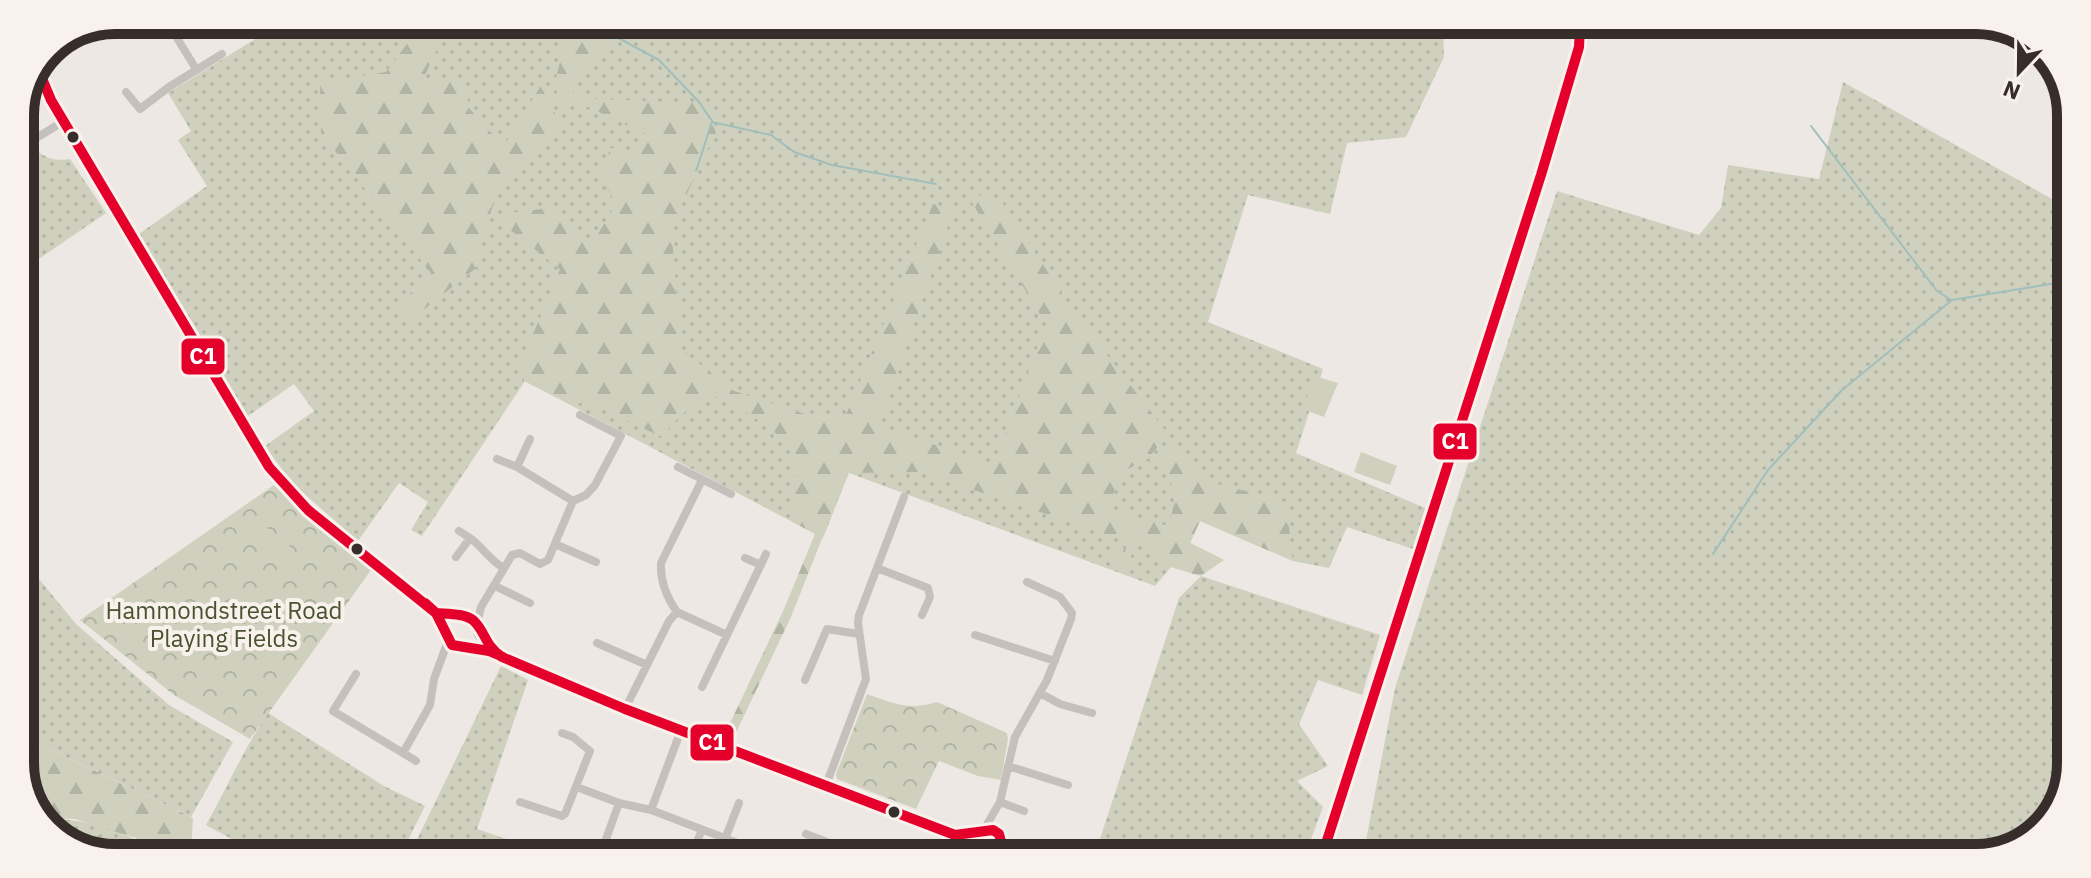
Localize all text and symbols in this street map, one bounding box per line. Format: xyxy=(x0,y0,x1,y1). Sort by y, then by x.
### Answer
north arrow xyxy=(1979,32,2059,112)
text: N xyxy=(1999,75,2024,107)
unlabelled marker xyxy=(65,129,81,145)
line badge: C1 xyxy=(180,337,226,376)
text: C1 xyxy=(189,341,217,370)
line badge: C1 xyxy=(1432,422,1478,461)
text: C1 xyxy=(1441,426,1469,455)
unlabelled marker xyxy=(349,541,365,557)
park label: Hammondstreet Road Playing Fields xyxy=(106,594,342,654)
line badge: C1 xyxy=(689,723,735,762)
text: C1 xyxy=(698,727,726,756)
unlabelled marker xyxy=(886,804,902,820)

